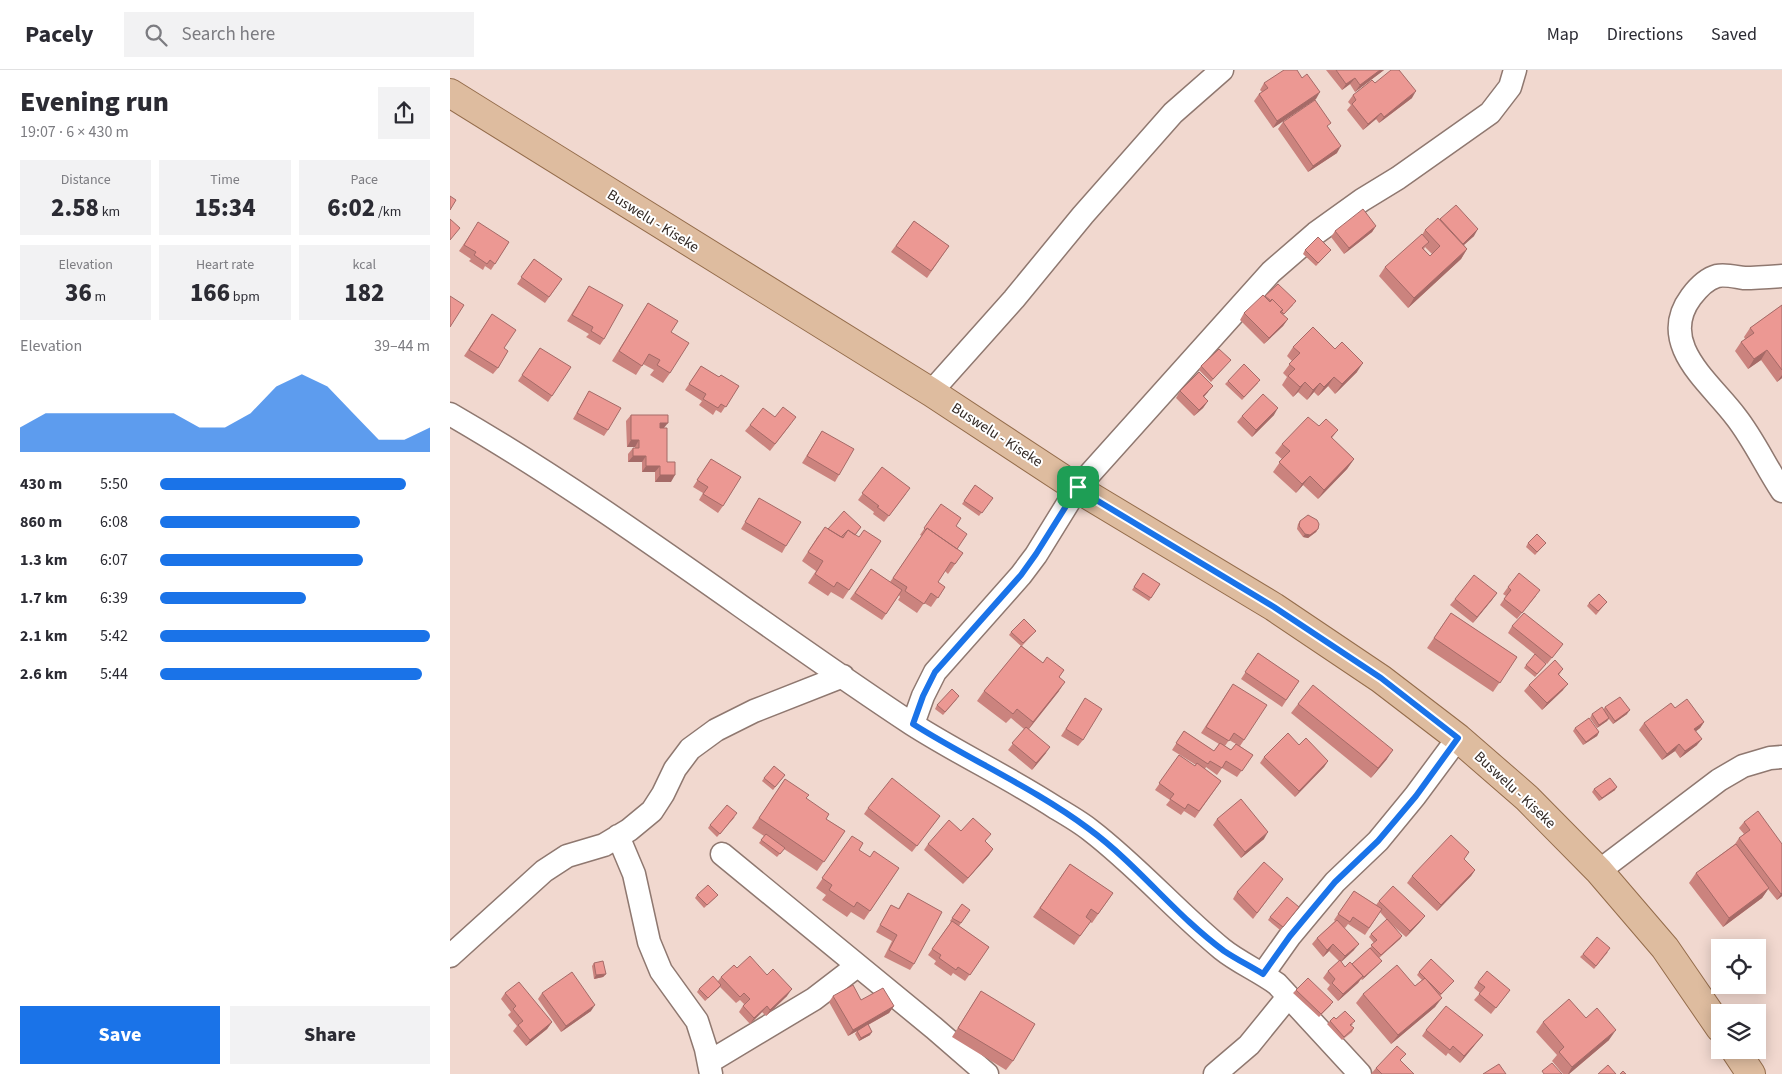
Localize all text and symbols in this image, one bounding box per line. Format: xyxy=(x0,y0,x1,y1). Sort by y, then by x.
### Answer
search box xyxy=(124,12,474,57)
text: Pacely xyxy=(25,17,94,52)
icon: search xyxy=(142,21,170,49)
text: Search here xyxy=(182,21,275,48)
text: Map xyxy=(1547,22,1579,47)
text: Directions xyxy=(1607,22,1683,47)
text: Saved xyxy=(1711,22,1757,47)
text: Evening run xyxy=(20,82,169,122)
button: share xyxy=(378,87,430,139)
text: 19:07 · 6 × 430 m xyxy=(20,121,129,143)
text: Distance xyxy=(61,170,111,190)
text: Time xyxy=(210,170,240,190)
text: Pace xyxy=(351,170,378,190)
street label: Buswelu - Kiseke xyxy=(603,184,703,258)
text: 2.58 xyxy=(51,190,99,226)
text: 15:34 xyxy=(194,190,256,226)
text: 6:02 xyxy=(327,190,375,226)
text: km xyxy=(99,202,120,222)
text: /km xyxy=(375,202,401,222)
text: Elevation xyxy=(58,255,113,275)
text: Heart rate xyxy=(196,255,254,275)
text: kcal xyxy=(353,255,376,275)
text: 36 xyxy=(65,275,92,311)
text: 166 xyxy=(190,275,230,311)
text: 182 xyxy=(344,275,384,311)
text: m xyxy=(92,287,106,307)
text: bpm xyxy=(230,287,260,307)
text: Elevation xyxy=(20,335,82,357)
text: 39–44 m xyxy=(374,335,430,357)
street label: Buswelu - Kiseke xyxy=(947,398,1047,472)
pin xyxy=(1057,466,1099,508)
text: 430 m xyxy=(20,473,62,495)
text: 5:50 xyxy=(100,473,128,495)
icon: arrive xyxy=(1064,473,1092,501)
text: 860 m xyxy=(20,511,62,533)
text: 6:08 xyxy=(100,511,128,533)
text: 1.3 km xyxy=(20,549,67,571)
text: 6:07 xyxy=(100,549,128,571)
text: 1.7 km xyxy=(20,587,67,609)
text: 6:39 xyxy=(100,587,128,609)
text: 2.1 km xyxy=(20,625,67,647)
text: 5:42 xyxy=(100,625,128,647)
text: 2.6 km xyxy=(20,663,67,685)
text: 5:44 xyxy=(100,663,128,685)
street label: Buswelu - Kiseke xyxy=(1470,747,1560,833)
map controls xyxy=(1711,939,1766,1059)
button: locate xyxy=(1711,939,1766,994)
button: layers xyxy=(1711,1004,1766,1059)
button: Save xyxy=(20,1006,220,1064)
button: Share xyxy=(230,1006,430,1064)

